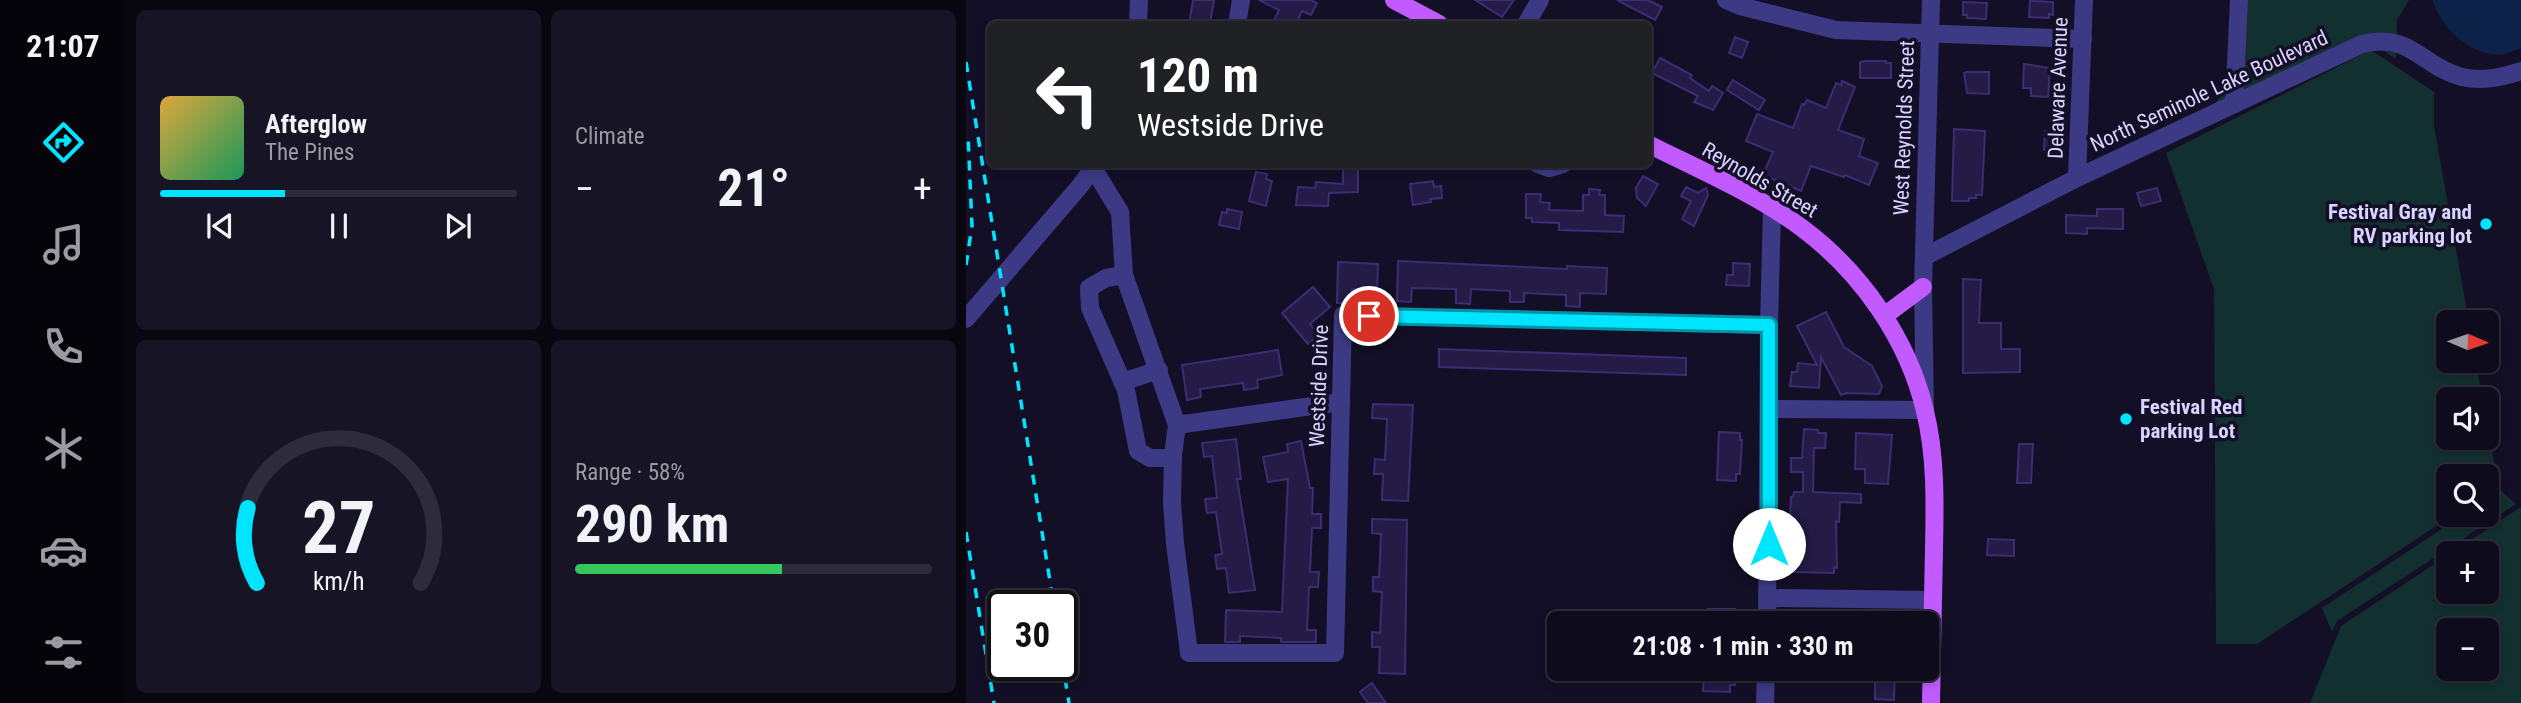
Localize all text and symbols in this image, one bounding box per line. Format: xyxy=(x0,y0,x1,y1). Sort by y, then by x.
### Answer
street label: Delaware Avenue xyxy=(2044,17,2072,159)
street label: North Seminole Lake Boulevard xyxy=(2086,25,2332,157)
text: 21:07 xyxy=(26,27,100,65)
street label: West Reynolds Street xyxy=(1889,40,1919,216)
text: 120 m xyxy=(1137,47,1259,104)
icon: left xyxy=(1022,49,1113,140)
text: Westside Drive xyxy=(1137,106,1324,144)
text: Afterglow xyxy=(265,109,367,139)
icon: directions xyxy=(39,118,88,167)
text: Climate xyxy=(575,123,645,150)
street label: Reynolds Street xyxy=(1698,137,1822,223)
text: The Pines xyxy=(265,139,355,166)
text: 21° xyxy=(717,158,790,219)
text: − xyxy=(575,167,594,211)
text: + xyxy=(913,167,932,211)
place label: Festival Gray and RV parking lot xyxy=(2328,200,2472,248)
icon: previous xyxy=(201,207,239,245)
icon: pause xyxy=(320,207,358,245)
icon: next xyxy=(439,207,477,245)
marker: Festival Gray and RV parking lot xyxy=(2478,216,2494,232)
icon: music xyxy=(39,220,88,269)
pin xyxy=(1339,286,1399,346)
icon: arrive xyxy=(1350,297,1388,335)
north arrow xyxy=(2436,310,2499,373)
map controls xyxy=(2436,310,2499,681)
icon: phone xyxy=(39,322,88,371)
street label: Westside Drive xyxy=(1305,324,1333,448)
button: sound xyxy=(2436,387,2499,450)
place label: Festival Red parking Lot xyxy=(2140,395,2242,443)
marker: Festival Red parking Lot xyxy=(2118,411,2134,427)
icon: climate xyxy=(39,424,88,473)
text: Range · 58% xyxy=(575,459,685,486)
button: search xyxy=(2436,464,2499,527)
text: 27 xyxy=(302,485,375,571)
text: 290 km xyxy=(575,494,729,555)
position arrow xyxy=(1732,507,1806,581)
icon: car xyxy=(39,526,88,575)
button: + xyxy=(2436,541,2499,604)
text: km/h xyxy=(313,566,364,595)
speed limit sign: 30 xyxy=(987,590,1078,681)
button: − xyxy=(2436,618,2499,681)
icon: filters xyxy=(39,628,88,677)
text: 21:08 · 1 min · 330 m xyxy=(1633,631,1853,661)

